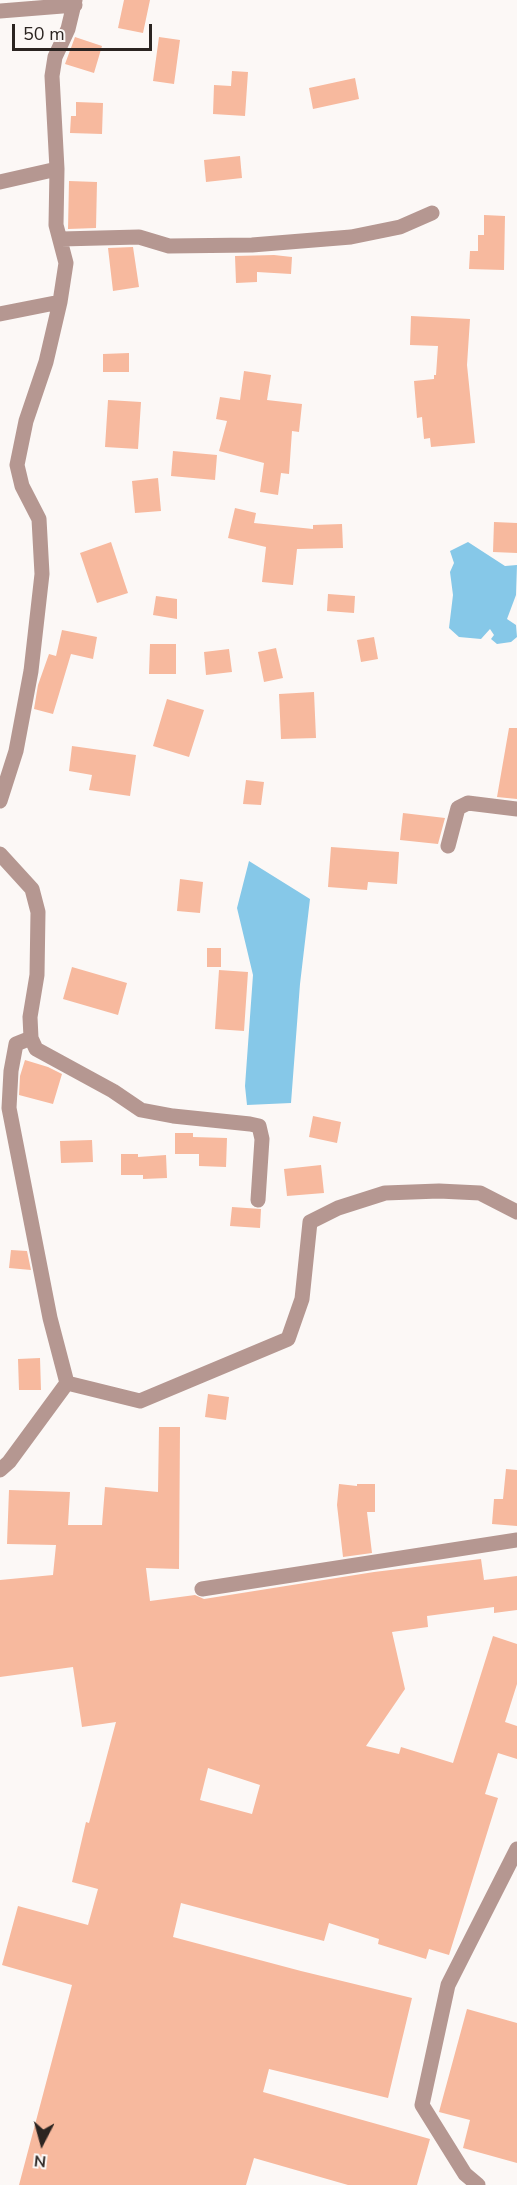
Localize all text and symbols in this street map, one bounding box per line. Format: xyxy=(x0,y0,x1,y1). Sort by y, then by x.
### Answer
scale bar xyxy=(15,12,154,50)
text: 50 m xyxy=(23,22,65,46)
north arrow xyxy=(12,2113,72,2173)
text: N xyxy=(33,2149,47,2172)

